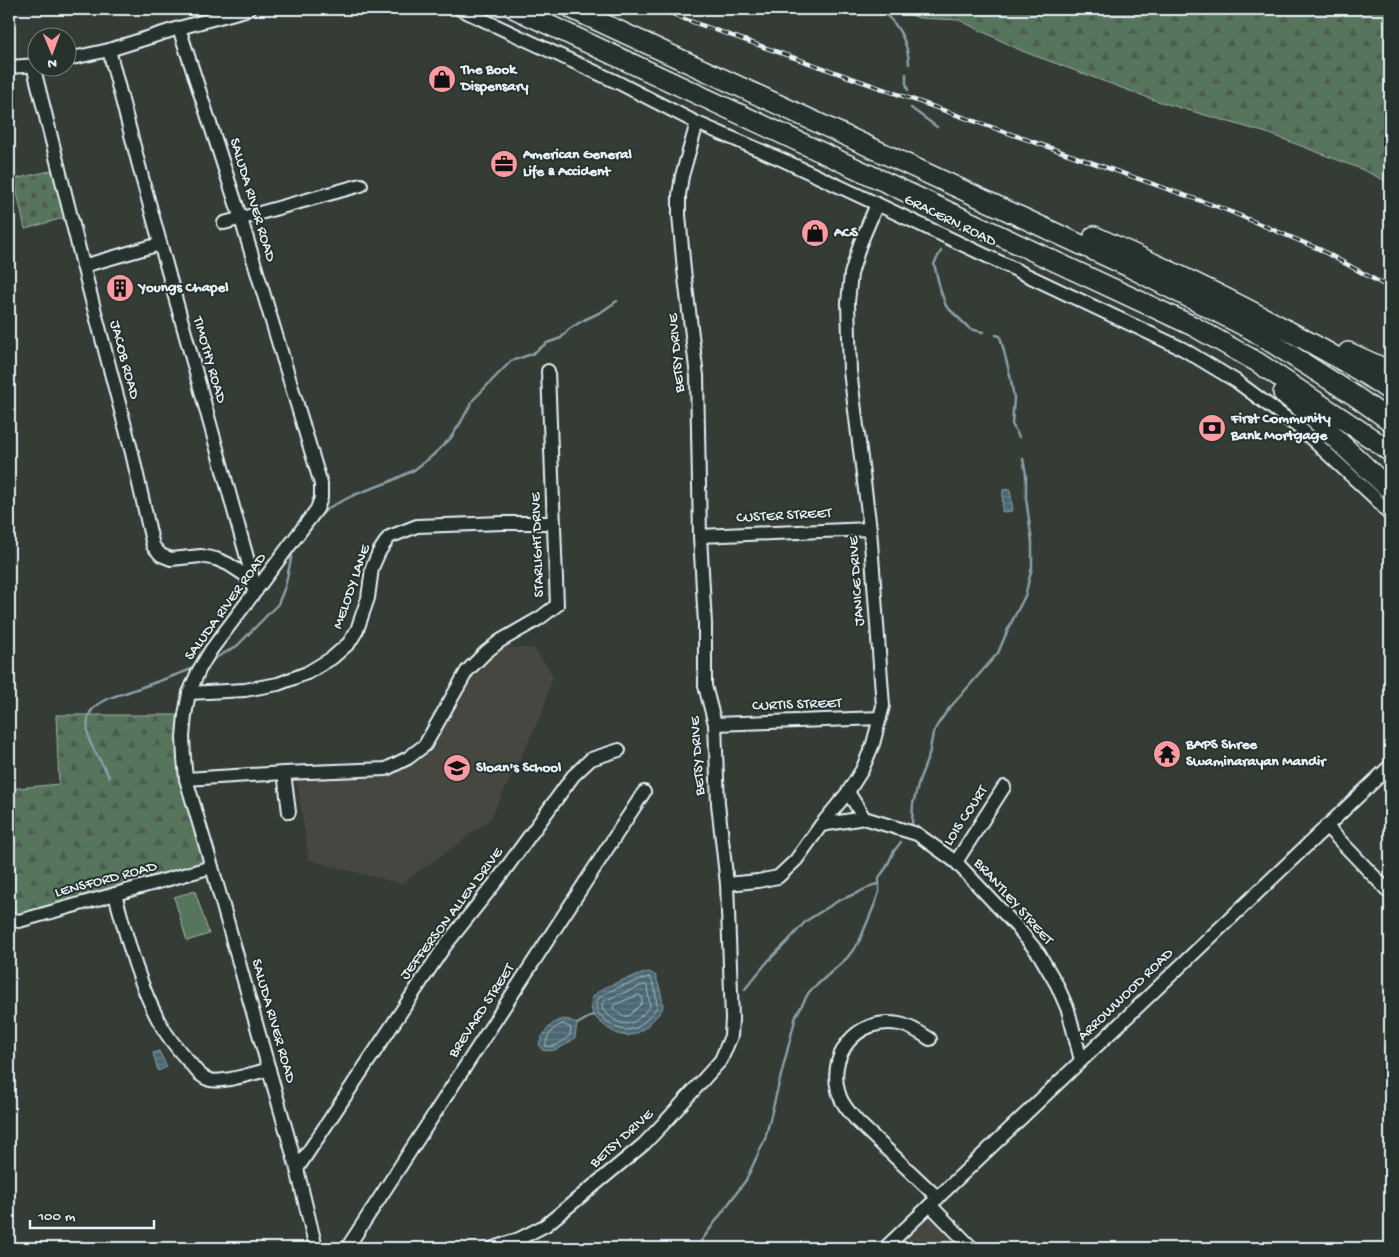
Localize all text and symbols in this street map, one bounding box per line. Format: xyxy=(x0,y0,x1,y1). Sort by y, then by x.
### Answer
north arrow xyxy=(28,28,78,78)
text: N xyxy=(47,54,57,71)
place label: The Book Dispensary xyxy=(459,61,529,96)
shop icon: The Book Dispensary xyxy=(427,64,457,94)
street label: SALUDA RIVER ROAD xyxy=(225,136,279,264)
place label: American General Life & Accident xyxy=(522,146,633,181)
office icon: American General Life & Accident xyxy=(489,149,519,179)
street label: GRACERN ROAD xyxy=(901,191,999,251)
shop icon: ACS xyxy=(800,218,830,248)
place label: ACS xyxy=(833,224,859,242)
building icon: Youngs Chapel xyxy=(105,273,135,303)
place label: Youngs Chapel xyxy=(137,279,229,297)
street label: BETSY DRIVE xyxy=(665,312,690,394)
street label: TIMOTHY ROAD xyxy=(188,314,230,406)
street label: JACOB ROAD xyxy=(105,319,143,402)
place label: First Community Bank Mortgage xyxy=(1230,410,1331,445)
bank icon: First Community Bank Mortgage xyxy=(1197,413,1227,443)
street label: STARLIGHT DRIVE xyxy=(527,492,549,598)
street label: CUSTER STREET xyxy=(736,504,833,527)
street label: JANICE DRIVE xyxy=(845,535,869,627)
street label: MELODY LANE xyxy=(329,542,375,632)
street label: SALUDA RIVER ROAD xyxy=(181,550,271,664)
street label: CURTIS STREET xyxy=(752,694,843,716)
street label: BETSY DRIVE xyxy=(686,715,710,797)
place label: BAPS Shree Swaminarayan Mandir xyxy=(1185,736,1327,771)
temple icon: BAPS Shree Swaminarayan Mandir xyxy=(1152,739,1182,769)
school or university icon: Sloan's School xyxy=(442,753,472,783)
place label: Sloan's School xyxy=(476,759,562,777)
street label: LOIS COURT xyxy=(940,782,993,849)
street label: JEFFERSON ALLEN DRIVE xyxy=(396,844,508,984)
street label: BRANTLEY STREET xyxy=(969,854,1057,950)
street label: LENSFORD ROAD xyxy=(53,858,159,902)
street label: ARROWWOOD ROAD xyxy=(1074,945,1178,1045)
street label: SALUDA RIVER ROAD xyxy=(247,957,299,1085)
street label: BREVARD STREET xyxy=(444,960,520,1062)
street label: BETSY DRIVE xyxy=(586,1105,658,1173)
scale bar xyxy=(30,1197,154,1229)
text: 100 m xyxy=(37,1208,76,1226)

